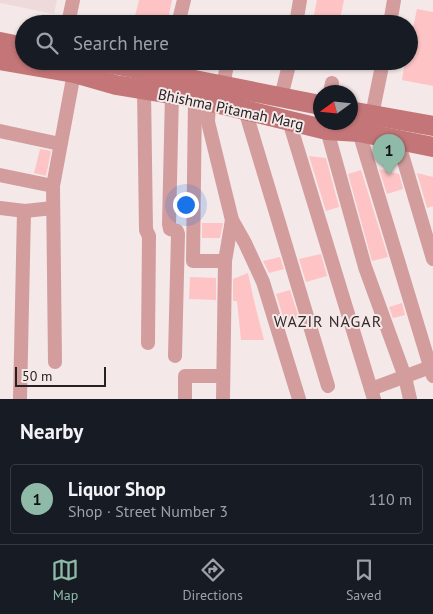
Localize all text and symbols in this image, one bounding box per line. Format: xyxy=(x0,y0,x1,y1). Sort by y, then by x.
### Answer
search box xyxy=(15,15,418,70)
icon: search xyxy=(33,29,61,57)
text: Search here xyxy=(73,31,169,55)
street label: Bhishma Pitamah Marg xyxy=(156,84,306,134)
north arrow xyxy=(313,85,358,130)
pin: 1 xyxy=(373,134,405,175)
your location xyxy=(173,192,199,218)
district label: WAZIR NAGAR xyxy=(274,311,382,331)
scale bar xyxy=(15,364,106,387)
text: 50 m xyxy=(22,367,52,385)
text: Nearby xyxy=(20,418,83,445)
text: Liquor Shop xyxy=(68,477,166,501)
text: 1 xyxy=(32,489,42,509)
text: 110 m xyxy=(369,489,412,509)
text: Shop · Street Number 3 xyxy=(68,501,228,521)
tab: Map xyxy=(51,556,79,604)
tab: Directions xyxy=(182,556,243,604)
tab: Saved xyxy=(346,556,382,604)

